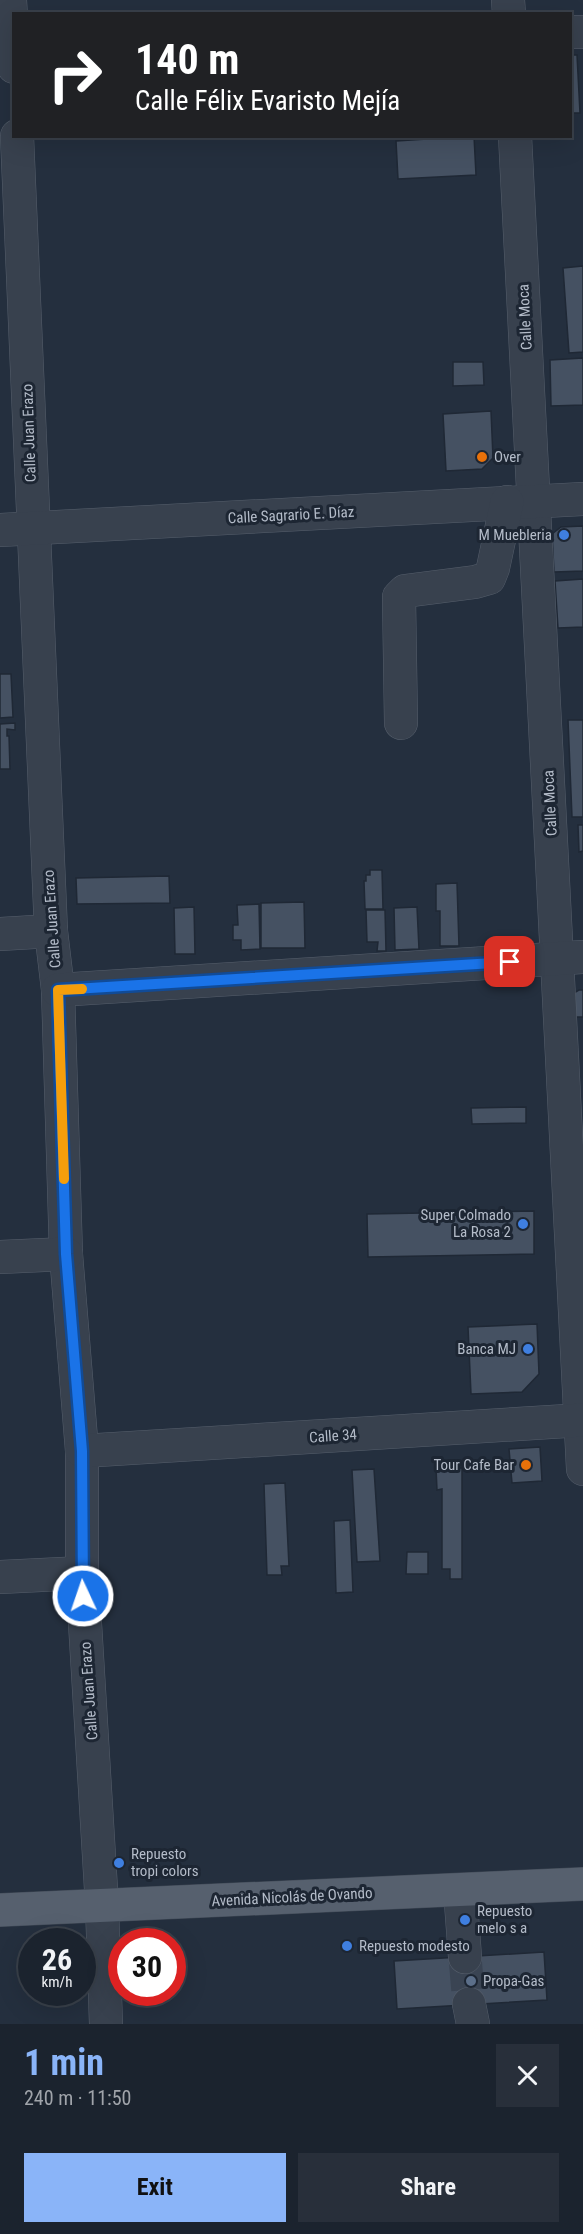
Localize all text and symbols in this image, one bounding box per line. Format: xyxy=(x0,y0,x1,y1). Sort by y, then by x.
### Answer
text: 140 m xyxy=(135,35,240,84)
icon: right xyxy=(36,36,114,114)
text: Calle Félix Evaristo Mejía xyxy=(135,85,400,117)
street label: Calle Moca xyxy=(514,284,536,350)
street label: Calle Juan Erazo xyxy=(18,384,40,482)
place label: Over xyxy=(494,448,521,466)
marker: Over xyxy=(475,450,489,464)
street label: Calle Sagrario E. Díaz xyxy=(227,503,355,527)
place label: M Muebleria xyxy=(479,526,552,544)
marker: M Muebleria xyxy=(557,528,571,542)
street label: Calle Moca xyxy=(539,770,561,836)
street label: Calle Juan Erazo xyxy=(40,869,64,969)
pin xyxy=(484,936,535,987)
icon: arrive xyxy=(493,945,526,978)
place label: Super Colmado La Rosa 2 xyxy=(421,1206,511,1241)
marker: Super Colmado La Rosa 2 xyxy=(516,1217,530,1231)
place label: Banca MJ xyxy=(457,1340,516,1358)
marker: Banca MJ xyxy=(521,1342,535,1356)
street label: Calle 34 xyxy=(309,1425,357,1447)
place label: Tour Cafe Bar xyxy=(433,1456,514,1474)
marker: Tour Cafe Bar xyxy=(519,1458,533,1472)
position arrow xyxy=(51,1564,115,1628)
street label: Calle Juan Erazo xyxy=(77,1641,101,1741)
place label: Repuesto tropi colors xyxy=(131,1845,199,1880)
marker: Repuesto tropi colors xyxy=(112,1856,126,1870)
street label: Avenida Nicolás de Ovando xyxy=(211,1884,373,1910)
place label: Repuesto melo s a xyxy=(477,1902,532,1937)
marker: Repuesto melo s a xyxy=(458,1913,472,1927)
speed limit sign: 30 xyxy=(108,1928,186,2006)
place label: Repuesto modesto xyxy=(359,1937,470,1955)
marker: Repuesto modesto xyxy=(340,1939,354,1953)
text: 26 xyxy=(42,1942,72,1977)
place label: Propa-Gas xyxy=(483,1972,545,1990)
text: km/h xyxy=(42,1973,72,1991)
marker: Propa-Gas xyxy=(464,1974,478,1988)
text: 1 min xyxy=(24,2042,104,2084)
button: close xyxy=(496,2044,559,2107)
text: 240 m · 11:50 xyxy=(24,2086,131,2110)
button: Exit xyxy=(24,2153,286,2222)
button: Share xyxy=(298,2153,559,2222)

